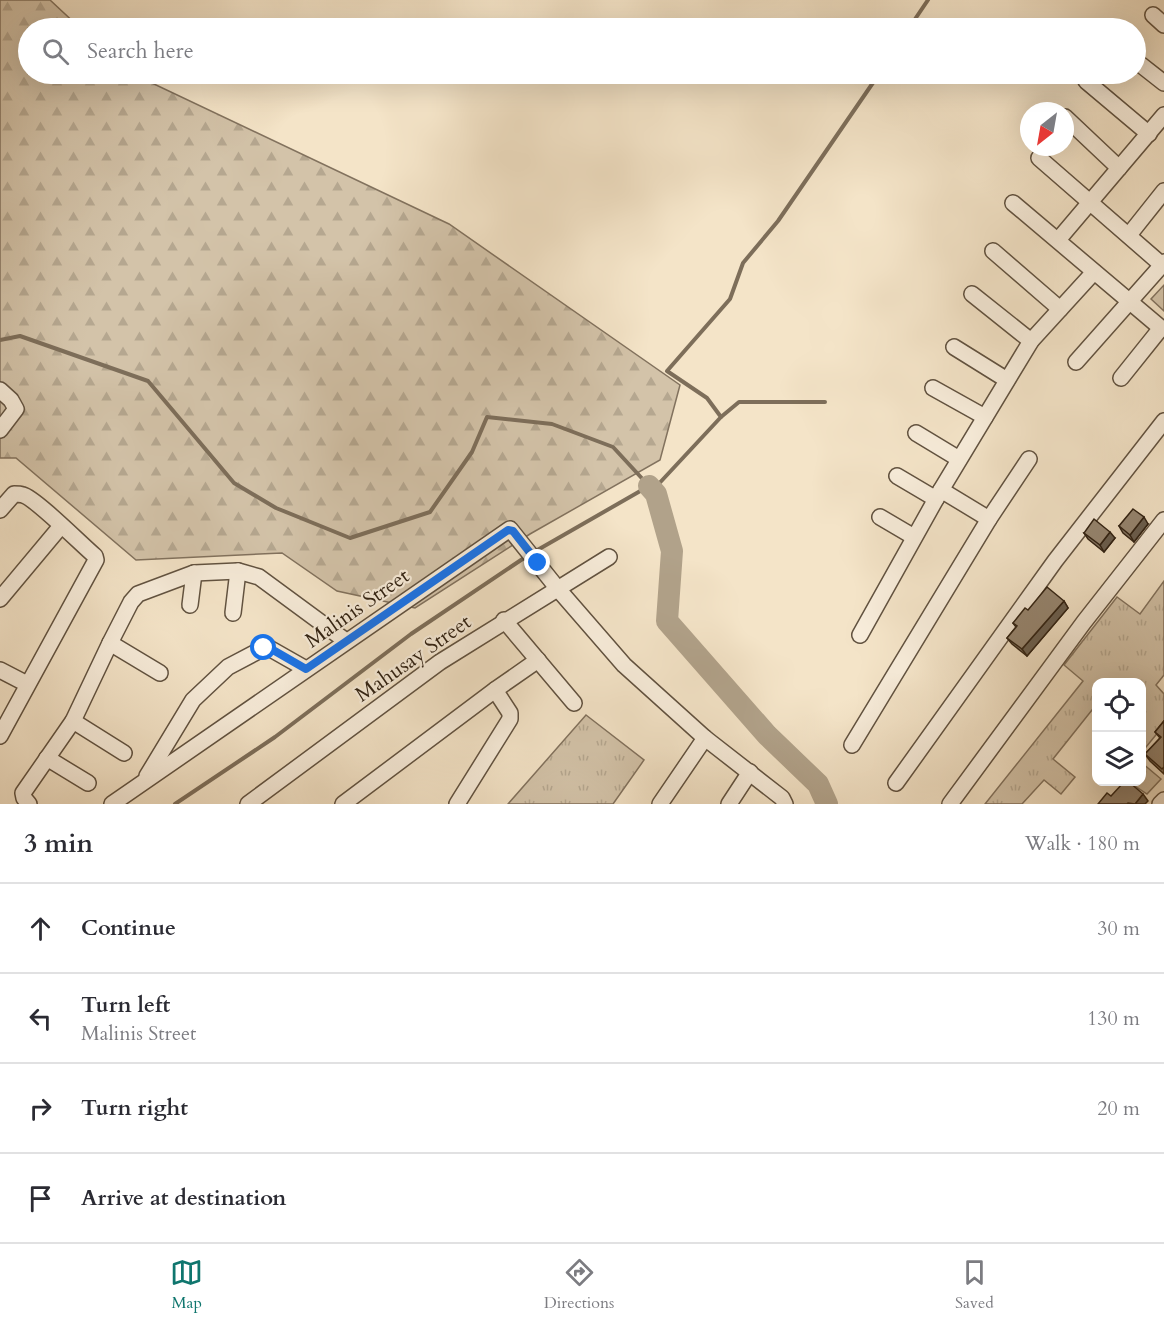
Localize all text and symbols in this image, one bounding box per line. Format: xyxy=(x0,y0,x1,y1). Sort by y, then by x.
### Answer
search box xyxy=(18,18,1146,84)
icon: search xyxy=(39,35,72,68)
text: Search here xyxy=(87,36,194,66)
north arrow xyxy=(1020,102,1074,156)
route end xyxy=(524,549,550,575)
street label: Malinis Street xyxy=(299,562,416,655)
street label: Mahusay Street xyxy=(350,608,477,709)
route start xyxy=(250,634,276,660)
map controls xyxy=(1092,678,1146,786)
button: locate xyxy=(1092,678,1146,732)
button: layers xyxy=(1092,732,1146,786)
text: 3 min xyxy=(24,826,93,861)
text: Walk · 180 m xyxy=(1025,830,1140,857)
icon: ahead xyxy=(24,912,57,945)
text: Continue xyxy=(81,913,176,943)
text: 30 m xyxy=(1097,915,1140,942)
text: Turn left xyxy=(81,990,170,1020)
icon: left xyxy=(24,1002,57,1035)
text: 130 m xyxy=(1087,1005,1140,1032)
text: Malinis Street xyxy=(81,1020,196,1047)
icon: right xyxy=(24,1092,57,1125)
text: Turn right xyxy=(81,1093,188,1123)
text: 20 m xyxy=(1097,1095,1140,1122)
icon: arrive xyxy=(24,1182,57,1215)
text: Arrive at destination xyxy=(81,1183,286,1213)
tab: Map xyxy=(170,1256,203,1314)
tab: Directions xyxy=(544,1256,614,1314)
tab: Saved xyxy=(955,1256,994,1314)

